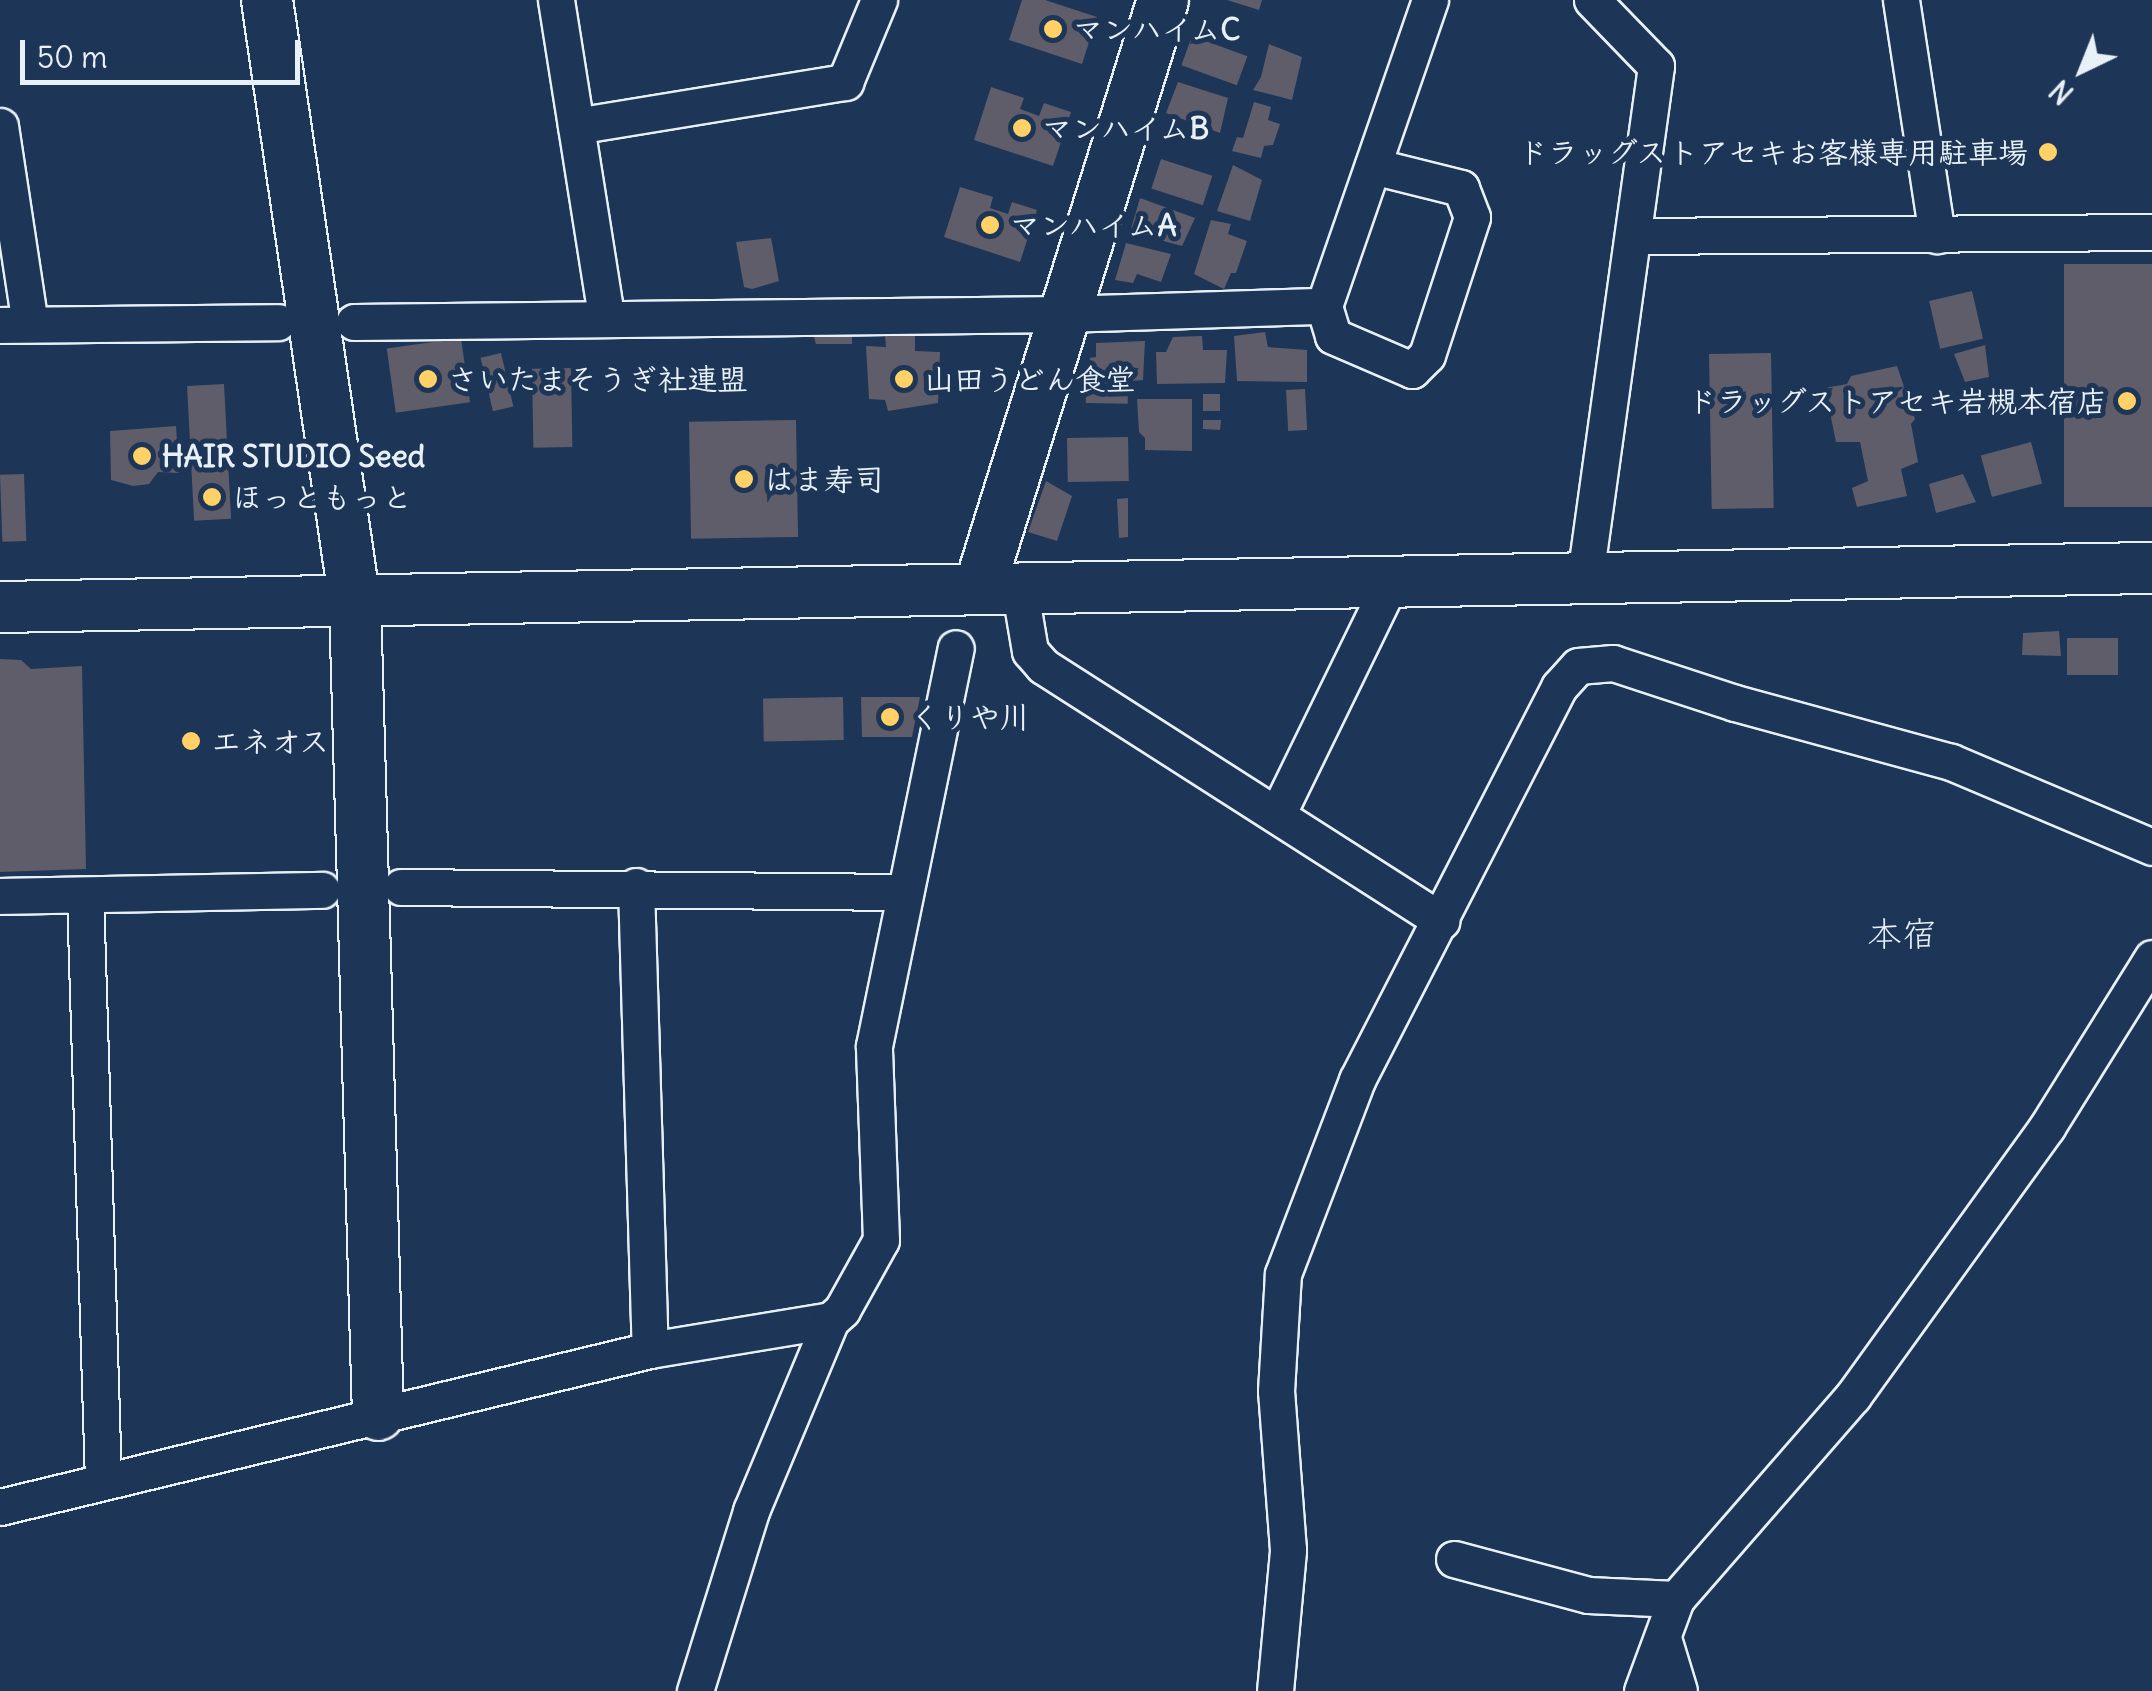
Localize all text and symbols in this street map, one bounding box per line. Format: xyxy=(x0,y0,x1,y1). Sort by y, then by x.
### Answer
place label: マンハイムC xyxy=(1073,11,1243,47)
marker: マンハイムC xyxy=(1042,18,1064,40)
scale bar xyxy=(25,20,305,82)
north arrow xyxy=(2032,20,2132,120)
text: 50 m xyxy=(37,38,107,76)
text: N xyxy=(2042,72,2081,112)
place label: マンハイムB xyxy=(1042,110,1212,146)
marker: マンハイムB xyxy=(1011,117,1033,139)
place label: ドラッグストアセキお客様専用駐車場 xyxy=(1518,134,2028,170)
marker: ドラッグストアセキお客様専用駐車場 xyxy=(2037,141,2059,163)
place label: マンハイムA xyxy=(1010,207,1179,243)
marker: マンハイムA xyxy=(979,214,1001,236)
place label: さいたまそうぎ社連盟 xyxy=(448,361,748,397)
place label: 山田うどん食堂 xyxy=(924,361,1134,397)
marker: さいたまそうぎ社連盟 xyxy=(417,368,439,390)
marker: 山田うどん食堂 xyxy=(893,368,915,390)
place label: ドラッグストアセキ岩槻本宿店 xyxy=(1687,383,2107,419)
marker: ドラッグストアセキ岩槻本宿店 xyxy=(2116,390,2138,412)
place label: HAIR STUDIO Seed xyxy=(162,438,425,474)
marker: HAIR STUDIO Seed xyxy=(131,445,153,467)
place label: はま寿司 xyxy=(764,461,884,497)
marker: はま寿司 xyxy=(733,468,755,490)
place label: ほっともっと xyxy=(232,479,412,515)
marker: ほっともっと xyxy=(201,486,223,508)
place label: くりや川 xyxy=(910,699,1030,735)
marker: くりや川 xyxy=(879,706,901,728)
place label: エネオス xyxy=(211,723,331,759)
marker: エネオス xyxy=(180,730,202,752)
district label: 本宿 xyxy=(1867,912,1937,954)

